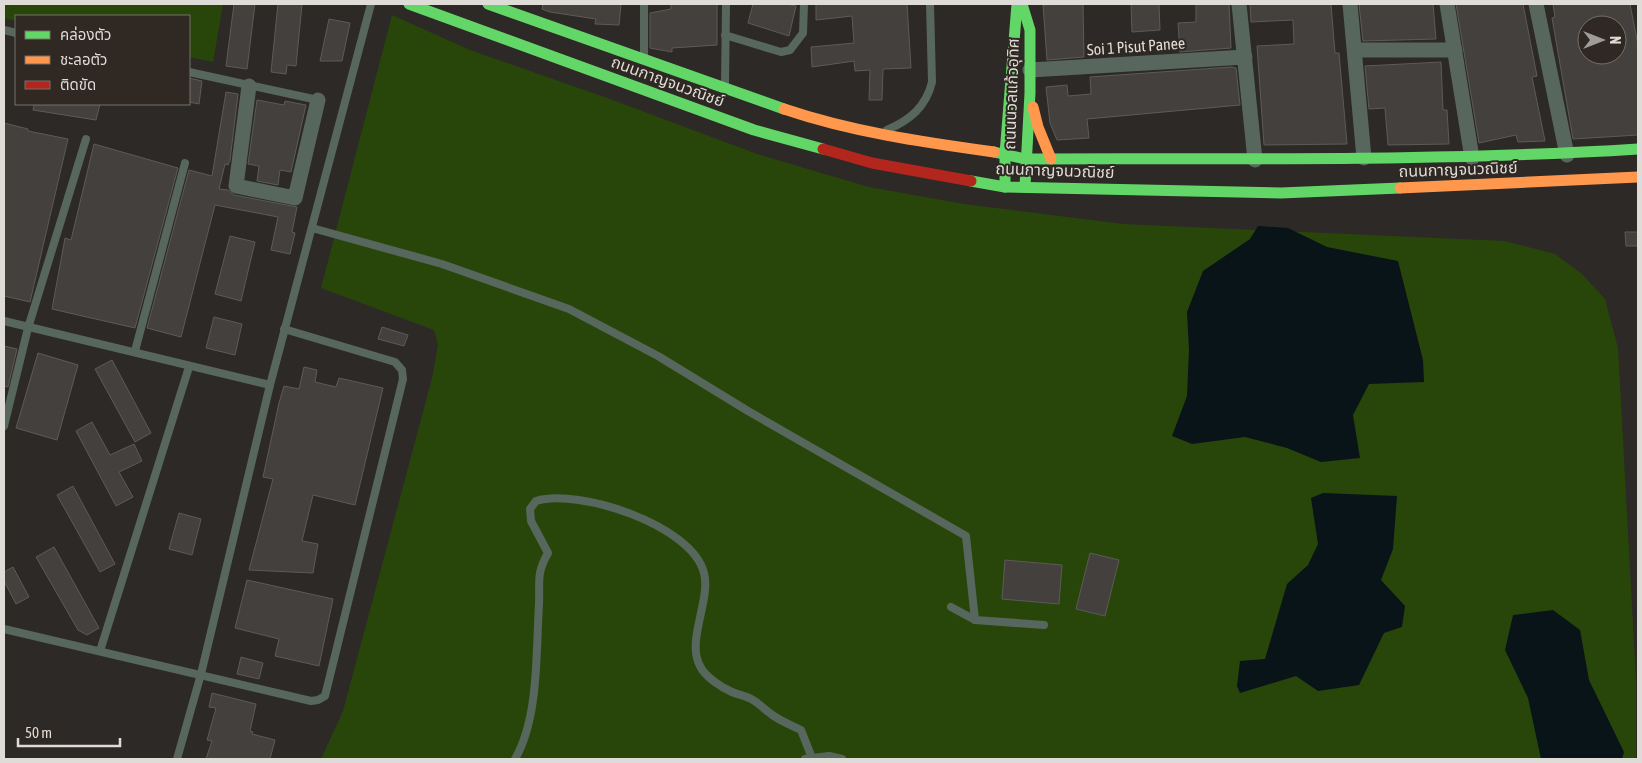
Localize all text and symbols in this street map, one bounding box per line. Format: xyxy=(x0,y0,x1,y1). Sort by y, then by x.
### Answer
legend xyxy=(15,15,190,105)
north arrow xyxy=(1577,15,1627,65)
text: คล่องตัว xyxy=(60,26,111,43)
street label: Soi 1 Pisut Panee xyxy=(1086,34,1186,58)
text: N xyxy=(1607,36,1623,44)
street label: ถนนนวลแก้วอุทิศ xyxy=(1000,38,1023,150)
text: ชะลอตัว xyxy=(60,51,107,68)
street label: ถนนกาญจนวณิชย์ xyxy=(609,52,727,110)
text: ติดขัด xyxy=(60,76,96,93)
street label: ถนนกาญจนวณิชย์ xyxy=(1398,158,1518,180)
street label: ถนนกาญจนวณิชย์ xyxy=(995,159,1115,181)
scale bar xyxy=(18,716,120,748)
text: 50 m xyxy=(25,724,52,741)

